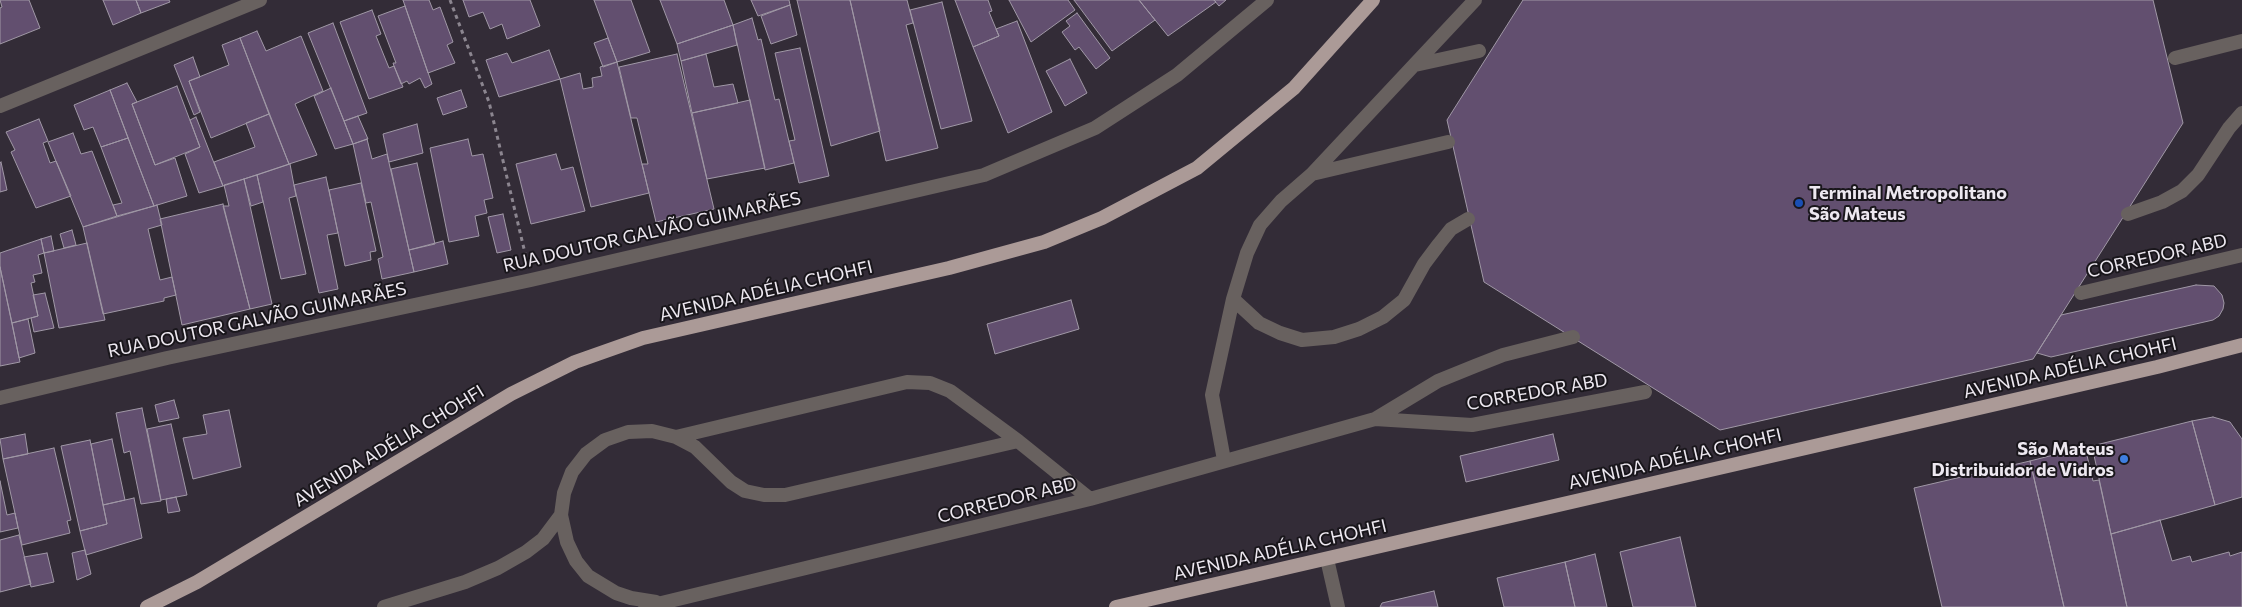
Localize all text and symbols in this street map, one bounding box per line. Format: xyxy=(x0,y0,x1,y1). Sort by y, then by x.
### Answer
place label: Terminal Metropolitano São Mateus xyxy=(1809,182,2007,224)
street label: RUA DOUTOR GALVÃO GUIMARÃES xyxy=(501,187,803,277)
marker: Terminal Metropolitano São Mateus xyxy=(1793,197,1805,209)
street label: CORREDOR ABD xyxy=(2085,229,2229,283)
street label: AVENIDA ADÉLIA CHOHFI xyxy=(657,256,875,326)
street label: RUA DOUTOR GALVÃO GUIMARÃES xyxy=(106,278,408,362)
street label: AVENIDA ADÉLIA CHOHFI xyxy=(1961,333,2179,403)
street label: CORREDOR ABD xyxy=(1465,369,1609,415)
street label: AVENIDA ADÉLIA CHOHFI xyxy=(290,381,488,511)
street label: AVENIDA ADÉLIA CHOHFI xyxy=(1566,424,1784,494)
place label: São Mateus Distribuidor de Vidros xyxy=(1931,438,2114,480)
marker: São Mateus Distribuidor de Vidros xyxy=(2118,453,2130,465)
street label: CORREDOR ABD xyxy=(935,472,1079,528)
street label: AVENIDA ADÉLIA CHOHFI xyxy=(1171,515,1389,585)

